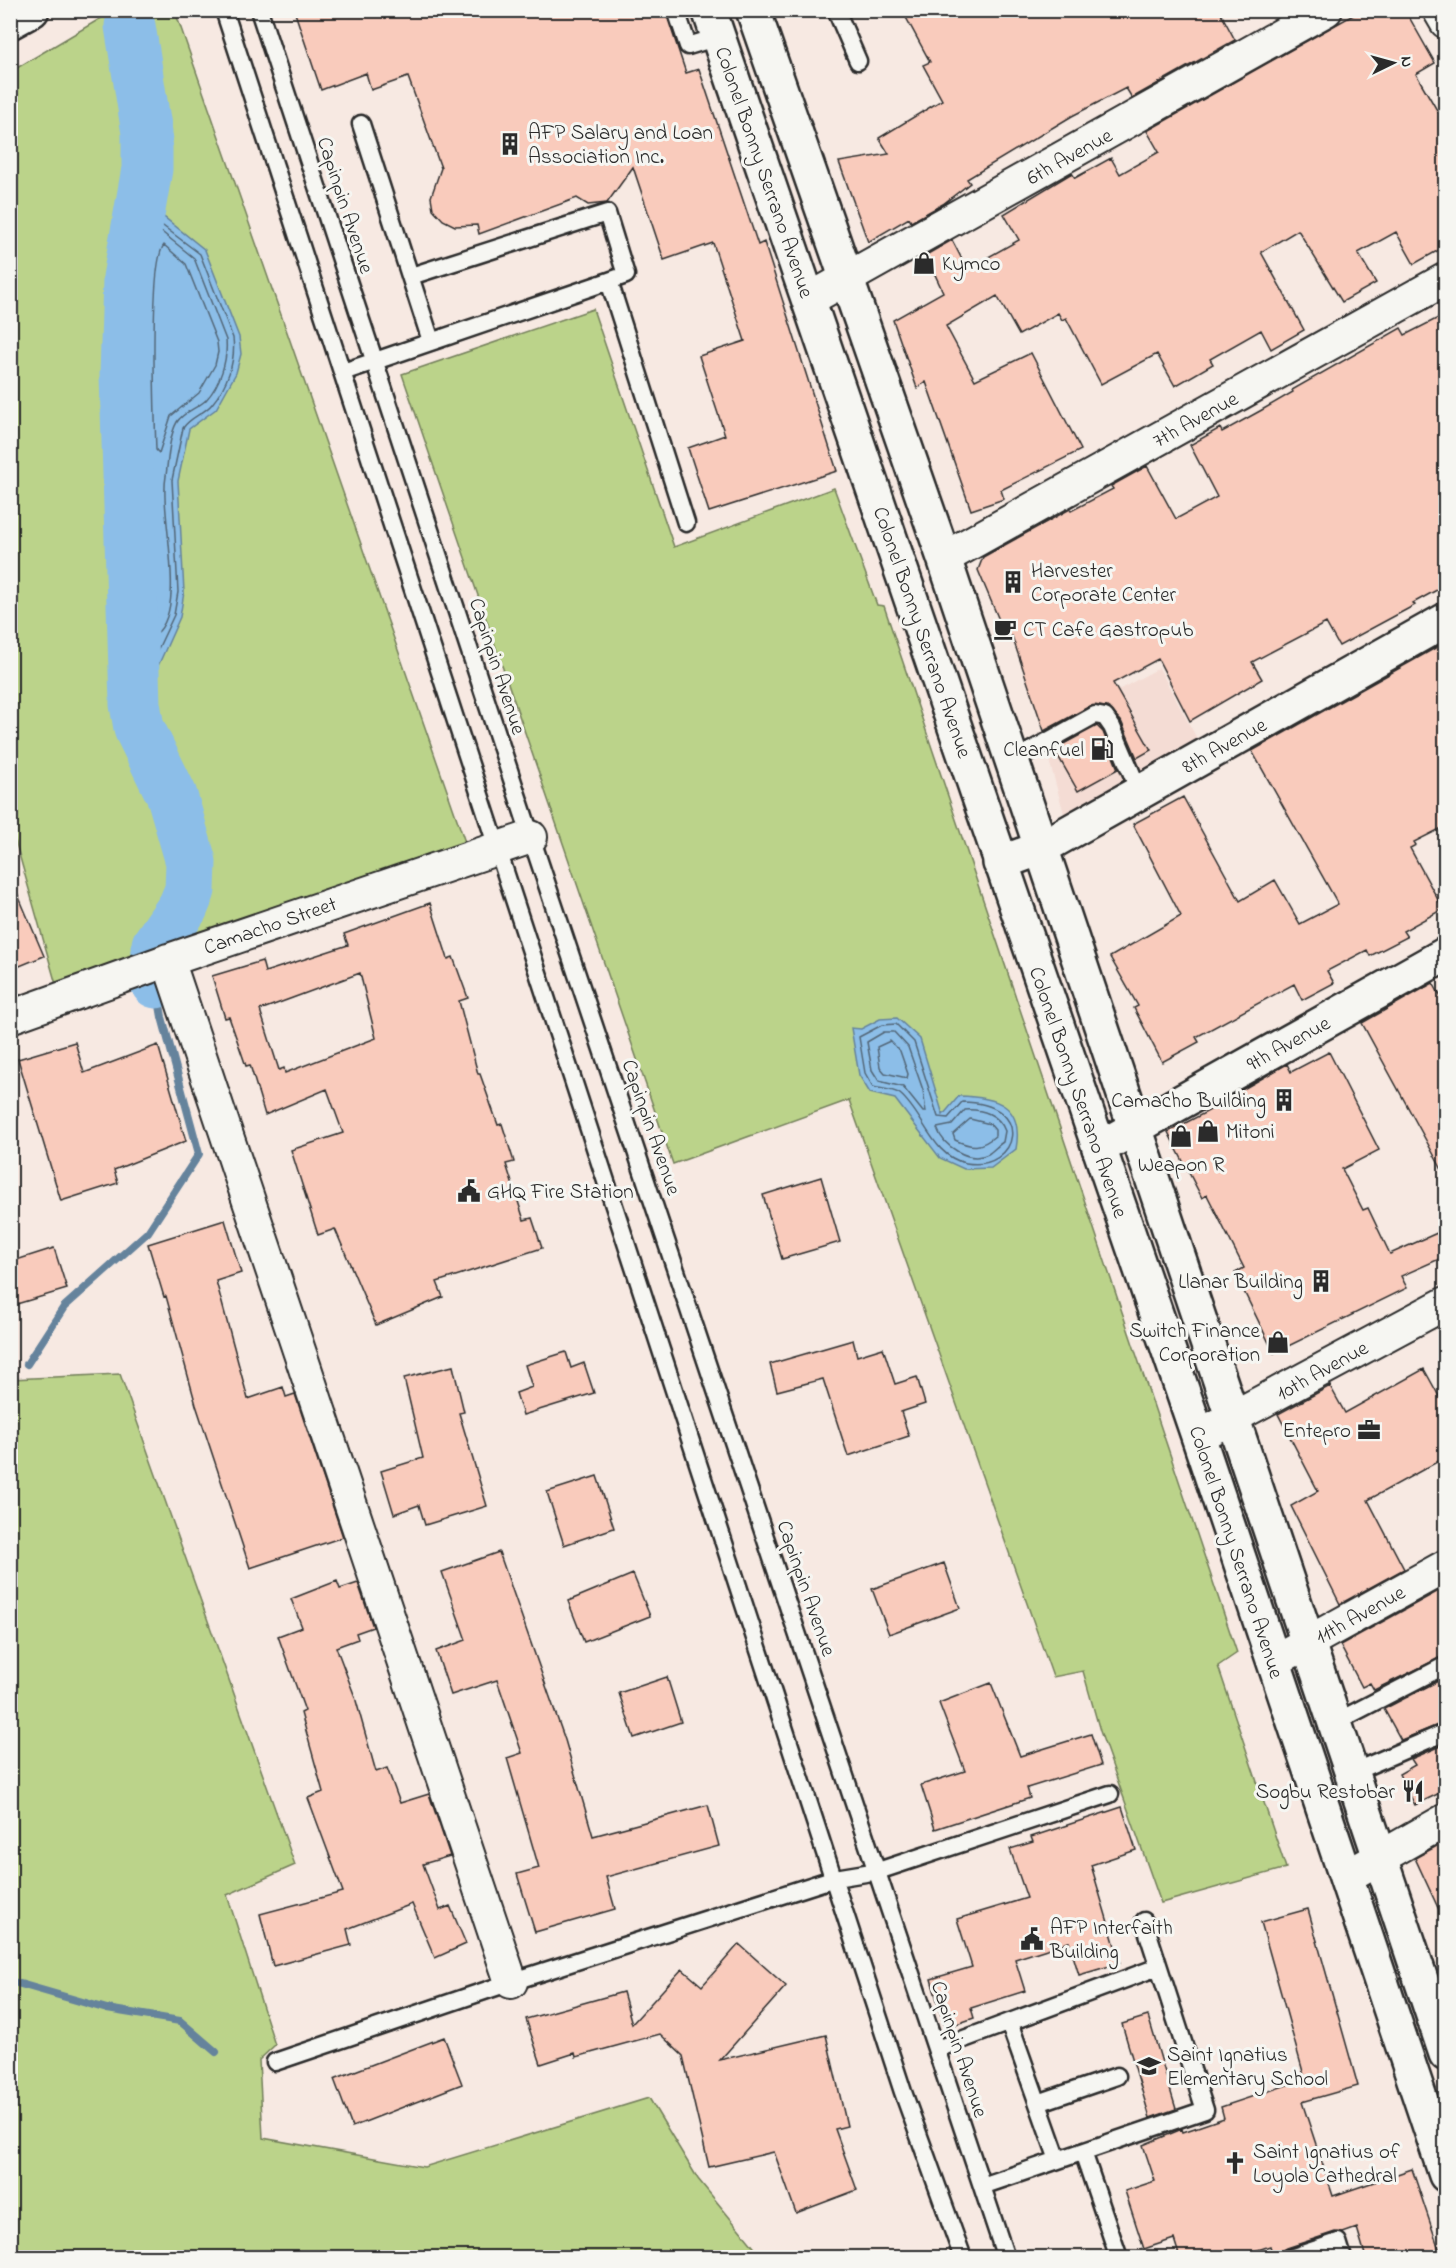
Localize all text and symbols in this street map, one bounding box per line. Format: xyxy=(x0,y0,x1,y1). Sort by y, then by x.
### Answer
north arrow xyxy=(1363,33,1423,93)
street label: Colonel Bonny Serrano Avenue xyxy=(704,43,820,304)
text: N xyxy=(1394,55,1418,68)
place label: AFP Salary and Loan Association Inc. xyxy=(528,119,713,173)
street label: 6th Avenue xyxy=(1021,121,1119,194)
building icon: AFP Salary and Loan Association Inc. xyxy=(497,131,523,157)
street label: Capinpin Avenue xyxy=(308,133,380,278)
shop icon: Kymco xyxy=(911,250,937,276)
place label: Kymco xyxy=(942,250,1000,282)
street label: 7th Avenue xyxy=(1148,385,1245,457)
street label: Colonel Bonny Serrano Avenue xyxy=(862,503,978,764)
place label: Harvester Corporate Center xyxy=(1031,557,1177,611)
building icon: Harvester Corporate Center xyxy=(1000,569,1026,595)
street label: Capinpin Avenue xyxy=(460,594,532,739)
cafe icon: CT Cafe Gastropub xyxy=(992,616,1018,642)
place label: CT Cafe Gastropub xyxy=(1023,616,1193,646)
street label: 8th Avenue xyxy=(1177,711,1273,782)
place label: Cleanfuel xyxy=(1003,736,1084,766)
fuel station icon: Cleanfuel xyxy=(1089,736,1115,762)
street label: Camacho Street xyxy=(200,890,341,964)
street label: Colonel Bonny Serrano Avenue xyxy=(1018,963,1134,1224)
street label: 9th Avenue xyxy=(1242,1009,1337,1080)
street label: Capinpin Avenue xyxy=(613,1056,688,1200)
place label: Camacho Building xyxy=(1111,1087,1266,1119)
building icon: Camacho Building xyxy=(1271,1087,1297,1113)
shop icon: Mitoni xyxy=(1195,1118,1221,1144)
place label: Mitoni xyxy=(1226,1118,1275,1148)
shop icon: Weapon R xyxy=(1168,1123,1194,1149)
place label: Weapon R xyxy=(1138,1151,1225,1181)
public building icon: GHQ Fire Station xyxy=(456,1178,482,1204)
place label: GHQ Fire Station xyxy=(487,1178,634,1208)
place label: Llanar Building xyxy=(1178,1268,1303,1300)
building icon: Llanar Building xyxy=(1308,1268,1334,1294)
place label: Switch Finance Corporation xyxy=(1129,1317,1261,1371)
shop icon: Switch Finance Corporation xyxy=(1265,1329,1291,1355)
street label: 10th Avenue xyxy=(1272,1334,1375,1409)
place label: Entepro xyxy=(1283,1417,1351,1447)
office icon: Entepro xyxy=(1356,1417,1382,1443)
street label: Colonel Bonny Serrano Avenue xyxy=(1178,1422,1290,1684)
street label: Capinpin Avenue xyxy=(768,1517,843,1661)
street label: 11th Avenue xyxy=(1311,1578,1412,1653)
place label: Sogbu Restobar xyxy=(1256,1778,1395,1810)
restaurant icon: Sogbu Restobar xyxy=(1400,1778,1426,1804)
place label: AFP Interfaith Building xyxy=(1049,1914,1173,1970)
public building icon: AFP Interfaith Building xyxy=(1019,1926,1045,1952)
street label: Capinpin Avenue xyxy=(922,1977,994,2122)
place label: Saint Ignatius Elementary School xyxy=(1167,2041,1328,2097)
school or university icon: Saint Ignatius Elementary School xyxy=(1136,2053,1162,2079)
place label: Saint Ignatius of Loyola Cathedral xyxy=(1253,2138,1400,2194)
church icon: Saint Ignatius of Loyola Cathedral xyxy=(1222,2150,1248,2176)

